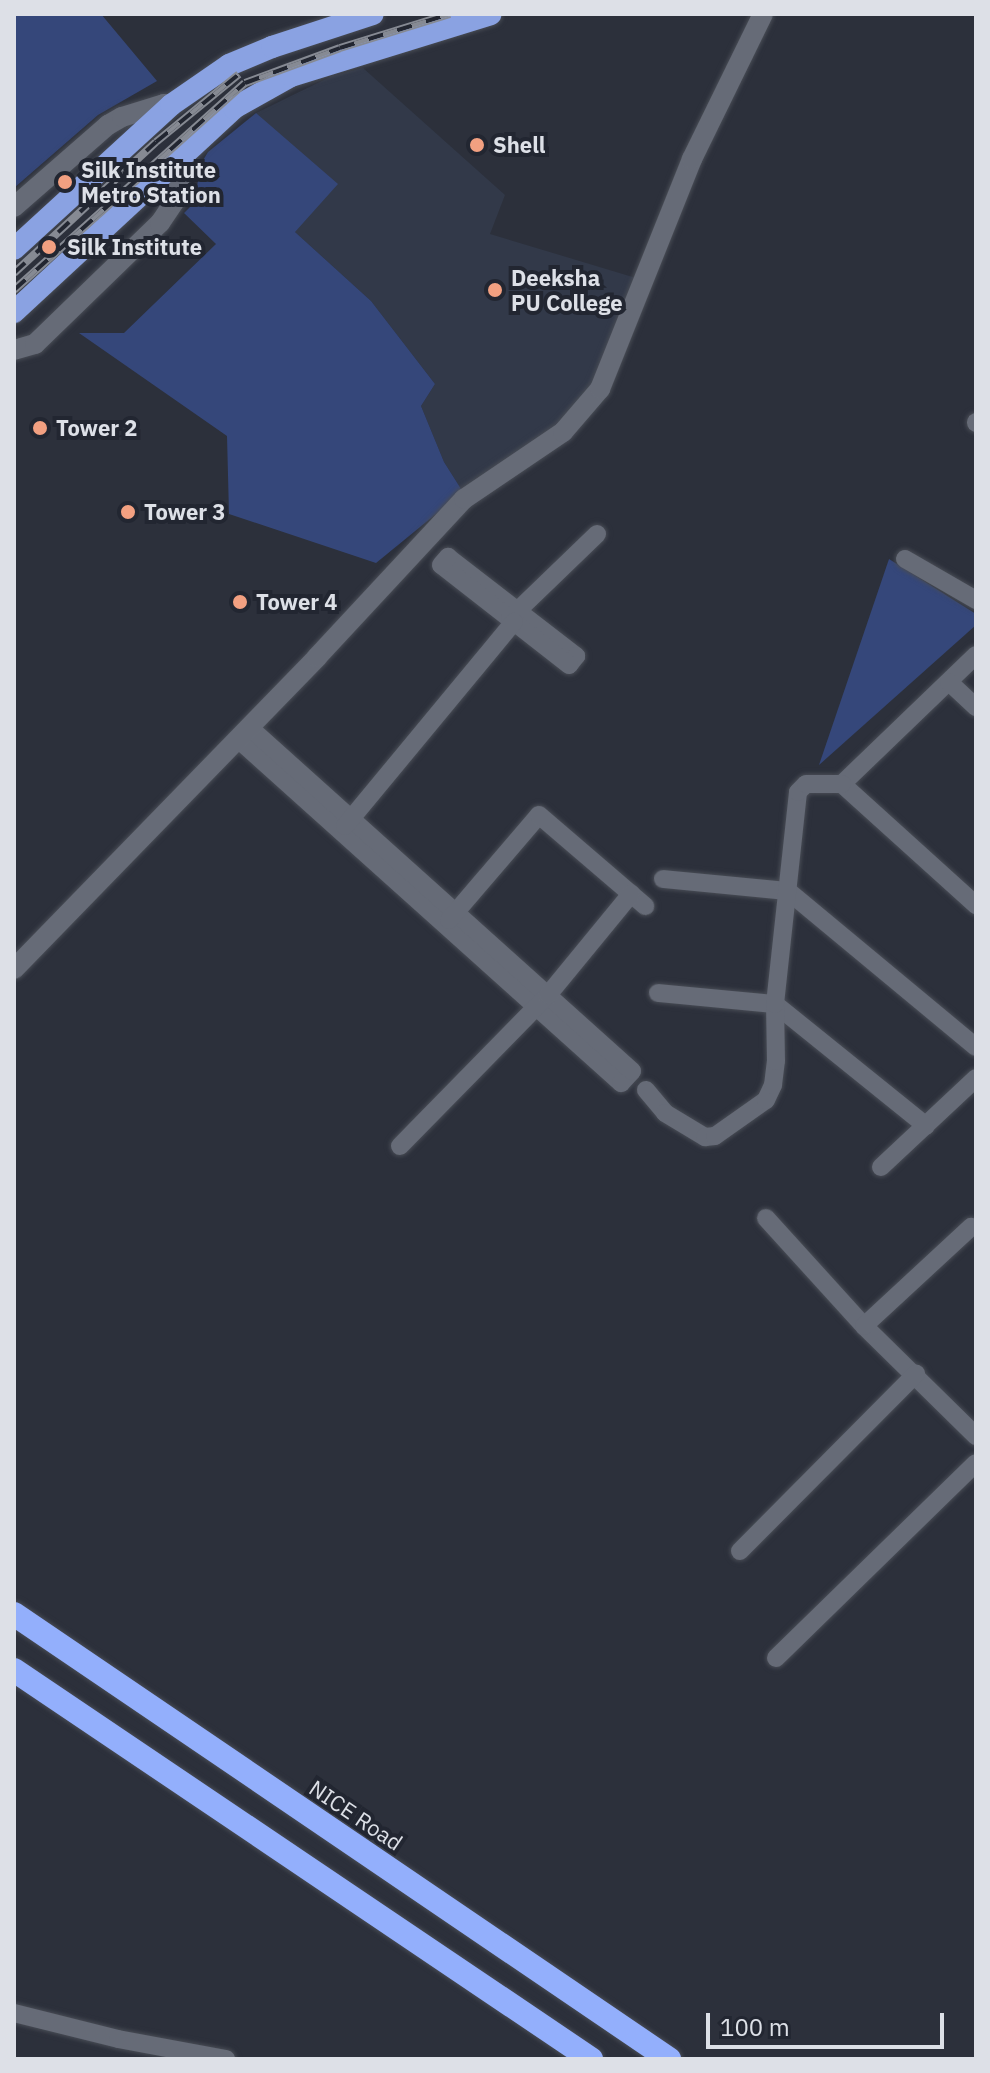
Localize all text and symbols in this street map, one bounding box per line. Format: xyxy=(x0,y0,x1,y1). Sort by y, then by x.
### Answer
place label: Shell xyxy=(493,132,545,158)
marker: Shell xyxy=(468,136,486,154)
place label: Silk Institute Metro Station xyxy=(81,156,221,208)
marker: Silk Institute Metro Station xyxy=(56,173,74,191)
place label: Silk Institute xyxy=(67,234,202,260)
marker: Silk Institute xyxy=(38,236,60,258)
place label: Deeksha PU College xyxy=(511,264,623,316)
marker: Deeksha PU College xyxy=(486,281,504,299)
place label: Tower 2 xyxy=(56,415,138,441)
marker: Tower 2 xyxy=(31,419,49,437)
place label: Tower 3 xyxy=(144,499,226,525)
marker: Tower 3 xyxy=(119,503,137,521)
place label: Tower 4 xyxy=(256,589,338,615)
marker: Tower 4 xyxy=(231,593,249,611)
street label: NICE Road xyxy=(304,1774,408,1856)
scale bar xyxy=(710,1997,948,2047)
text: 100 m xyxy=(720,2011,790,2043)

